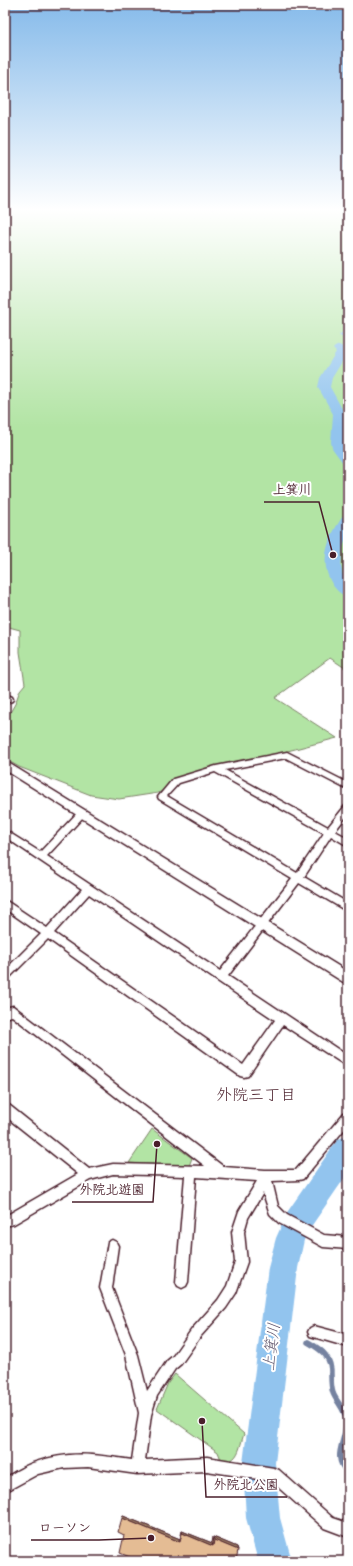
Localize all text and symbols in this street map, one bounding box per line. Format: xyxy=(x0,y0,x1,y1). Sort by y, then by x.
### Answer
callout: 上箕川 xyxy=(264,477,319,502)
text: 上箕川 xyxy=(272,482,312,501)
district label: 外院三丁目 xyxy=(216,1085,296,1108)
callout: 外院北遊園 xyxy=(72,1177,153,1202)
text: 外院北遊園 xyxy=(79,1182,145,1201)
water label: 上箕川 xyxy=(259,1322,287,1372)
callout: 外院北公園 xyxy=(206,1472,287,1497)
text: 外院北公園 xyxy=(213,1477,279,1496)
callout: ローソン xyxy=(31,1515,99,1540)
text: ローソン xyxy=(39,1520,91,1539)

